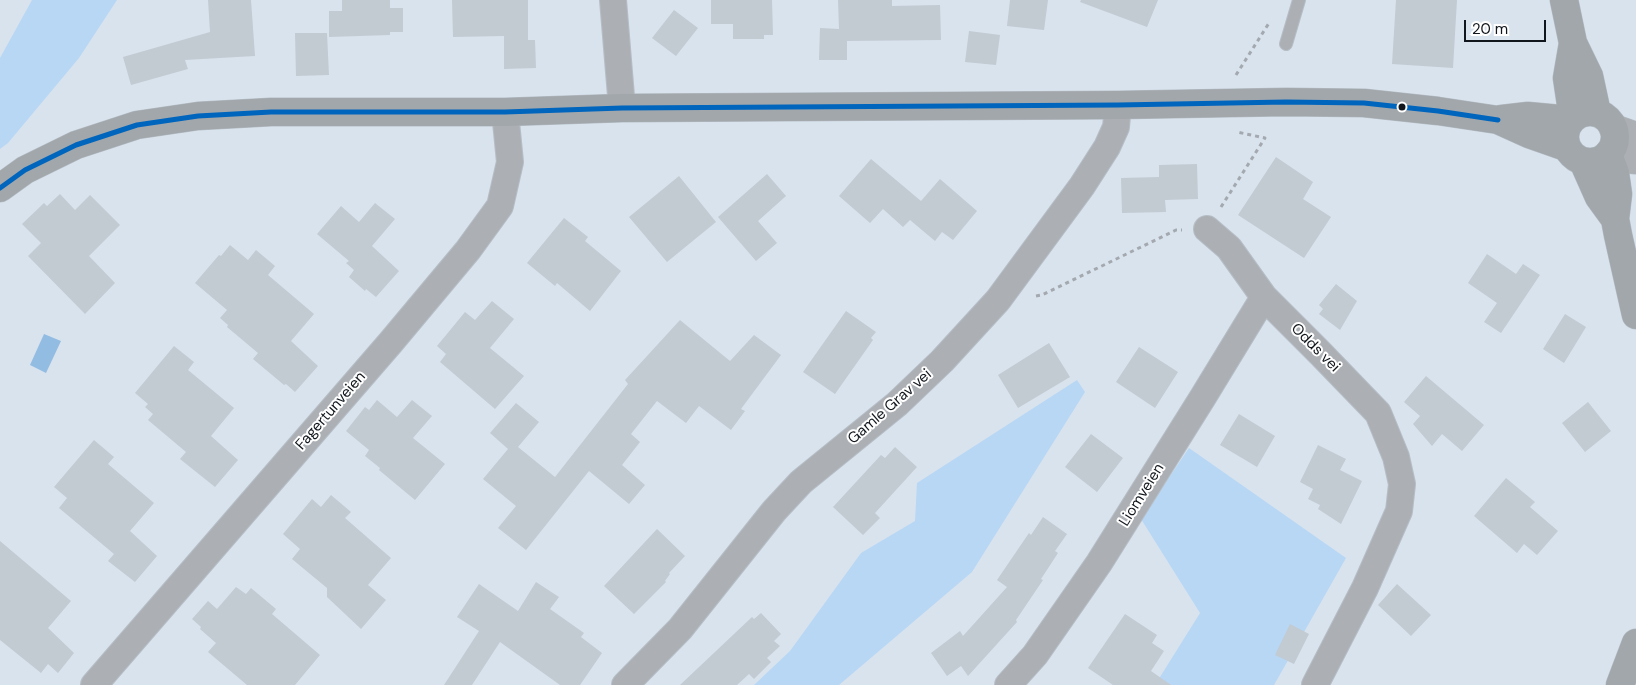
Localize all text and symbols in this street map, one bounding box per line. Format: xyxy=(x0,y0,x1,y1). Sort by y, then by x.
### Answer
scale bar xyxy=(1466,10,1548,42)
text: 20 m xyxy=(1472,19,1508,39)
unlabelled marker xyxy=(1397,102,1407,112)
street label: Odds vei xyxy=(1287,320,1343,376)
street label: Gamle Grav vei xyxy=(844,366,936,448)
street label: Fagertunveien xyxy=(292,368,370,454)
street label: Liomveien xyxy=(1116,460,1168,530)

